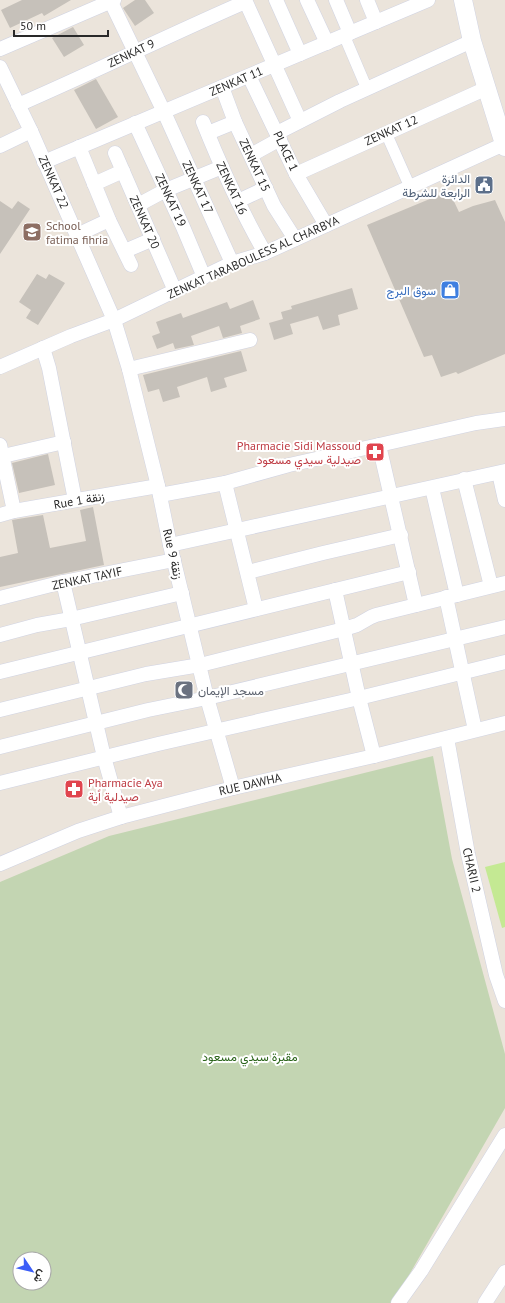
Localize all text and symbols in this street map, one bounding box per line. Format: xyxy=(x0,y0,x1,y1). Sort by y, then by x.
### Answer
scale bar xyxy=(14,12,108,38)
text: 50 m xyxy=(20,18,46,33)
street label: ZENKAT 9 xyxy=(105,36,157,70)
street label: ZENKAT 11 xyxy=(207,63,265,99)
street label: ZENKAT 12 xyxy=(362,112,420,148)
street label: PLACE 1 xyxy=(270,128,302,174)
street label: ZENKAT 15 xyxy=(236,136,274,194)
street label: ZENKAT 22 xyxy=(36,153,72,211)
street label: ZENKAT 17 xyxy=(179,158,217,216)
street label: ZENKAT 16 xyxy=(213,159,251,217)
street label: ZENKAT 19 xyxy=(152,171,190,229)
place label: الدائرة الرابعة للشرطة xyxy=(402,171,470,201)
public building icon: الدائرة الرابعة للشرطة xyxy=(473,174,495,196)
street label: ZENKAT 20 xyxy=(127,193,164,251)
street label: ZENKAT TARABOULESS AL CHARBYA xyxy=(165,212,341,302)
place label: School fatima fihria xyxy=(46,218,108,247)
school or university icon: School fatima fihria xyxy=(21,221,43,243)
shop icon: سوق البرج xyxy=(439,279,461,301)
place label: سوق البرج xyxy=(387,283,436,300)
place label: Pharmacie Sidi Massoud صيدلية سيدي مسعود xyxy=(237,438,361,470)
pharmacy icon: Pharmacie Sidi Massoud صيدلية سيدي مسعود xyxy=(364,441,386,463)
street label: Rue 1 زنقة xyxy=(52,488,106,513)
street label: Rue 9 زنقة xyxy=(159,527,186,581)
street label: ZENKAT TAYIF xyxy=(50,563,124,593)
mosque icon: مسجد الإيمان xyxy=(173,679,195,701)
place label: مسجد الإيمان xyxy=(198,683,264,699)
street label: RUE DAWHA xyxy=(217,770,283,798)
place label: Pharmacie Aya صيدلية اًية xyxy=(88,775,163,804)
pharmacy icon: Pharmacie Aya صيدلية اًية xyxy=(63,778,85,800)
street label: CHARII 2 xyxy=(460,846,484,894)
park label: مقبرة سيدي مسعود xyxy=(202,1049,298,1067)
north arrow xyxy=(12,1251,52,1291)
text: ش xyxy=(31,1267,50,1286)

